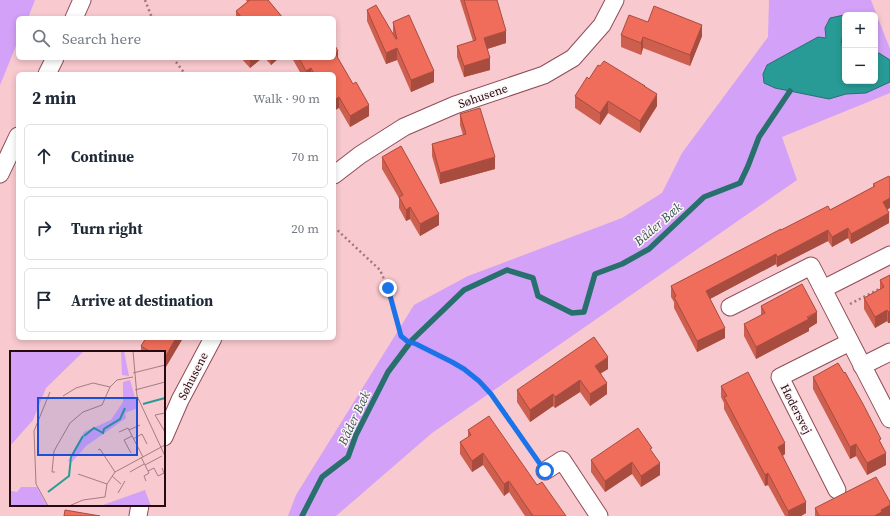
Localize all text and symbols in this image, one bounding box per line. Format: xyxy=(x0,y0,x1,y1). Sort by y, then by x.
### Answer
map controls xyxy=(842,12,878,84)
button: + xyxy=(842,12,878,48)
search box xyxy=(16,16,336,60)
icon: search xyxy=(30,27,52,49)
text: Search here xyxy=(62,28,141,49)
button: − xyxy=(842,48,878,84)
street label: Søhusene xyxy=(456,80,510,112)
text: 2 min xyxy=(32,86,76,110)
text: Walk · 90 m xyxy=(253,90,320,107)
icon: ahead xyxy=(33,145,55,167)
text: Continue xyxy=(71,146,134,167)
text: 70 m xyxy=(291,148,319,165)
water label: Båder Bæk xyxy=(630,198,686,250)
icon: right xyxy=(33,217,55,239)
text: Turn right xyxy=(71,218,143,239)
text: 20 m xyxy=(291,220,319,237)
route end xyxy=(379,279,397,297)
icon: arrive xyxy=(33,289,55,311)
text: Arrive at destination xyxy=(71,290,213,311)
street label: Søhusene xyxy=(174,349,212,403)
inset map xyxy=(10,351,165,506)
street label: Hødersvej xyxy=(777,381,815,437)
water label: Båder Bæk xyxy=(334,387,374,449)
route start xyxy=(536,462,554,480)

